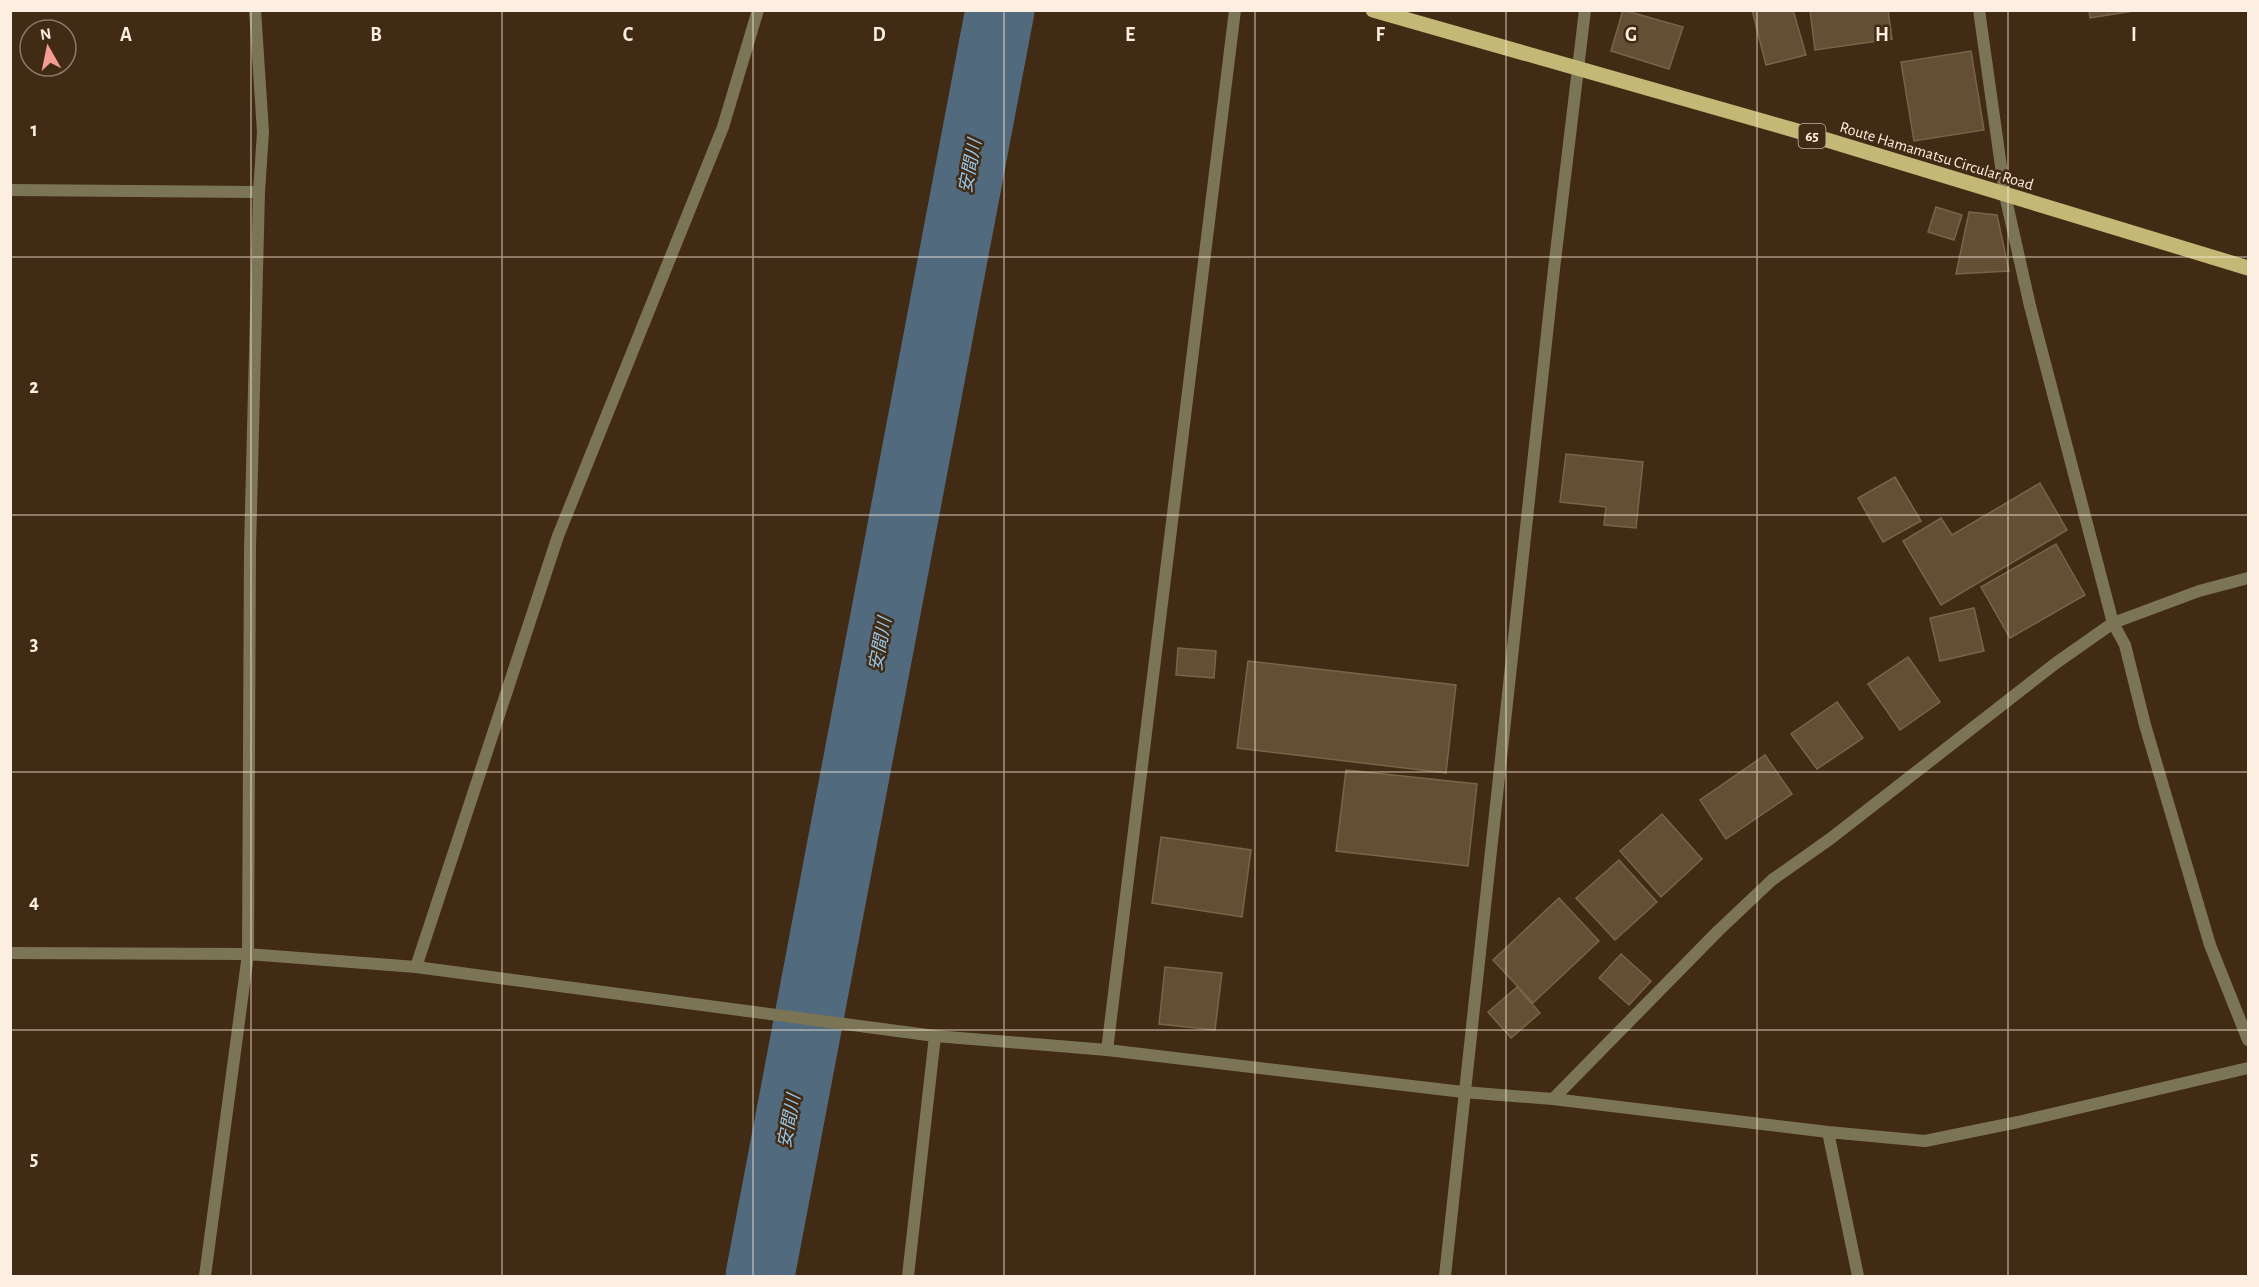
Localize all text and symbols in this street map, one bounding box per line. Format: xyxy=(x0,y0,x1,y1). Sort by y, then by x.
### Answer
north arrow xyxy=(18,18,78,78)
text: N xyxy=(39,25,53,43)
text: A xyxy=(120,25,132,45)
text: B xyxy=(370,25,382,45)
text: C xyxy=(623,25,634,45)
text: D xyxy=(872,25,886,45)
text: E xyxy=(1125,25,1135,45)
text: F xyxy=(1375,25,1385,45)
text: G xyxy=(1625,25,1637,45)
text: H xyxy=(1875,25,1889,45)
text: I xyxy=(2131,25,2137,45)
street label: Route Hamamatsu Circular Road xyxy=(1838,119,2035,193)
text: 1 xyxy=(30,120,38,140)
road number: 65 xyxy=(1798,124,1826,148)
water label: 安間川 xyxy=(955,136,985,194)
text: 2 xyxy=(29,377,39,397)
water label: 安間川 xyxy=(865,614,895,672)
text: 3 xyxy=(30,634,38,654)
text: 4 xyxy=(29,892,39,912)
water label: 安間川 xyxy=(774,1091,804,1149)
text: 5 xyxy=(30,1149,38,1169)

